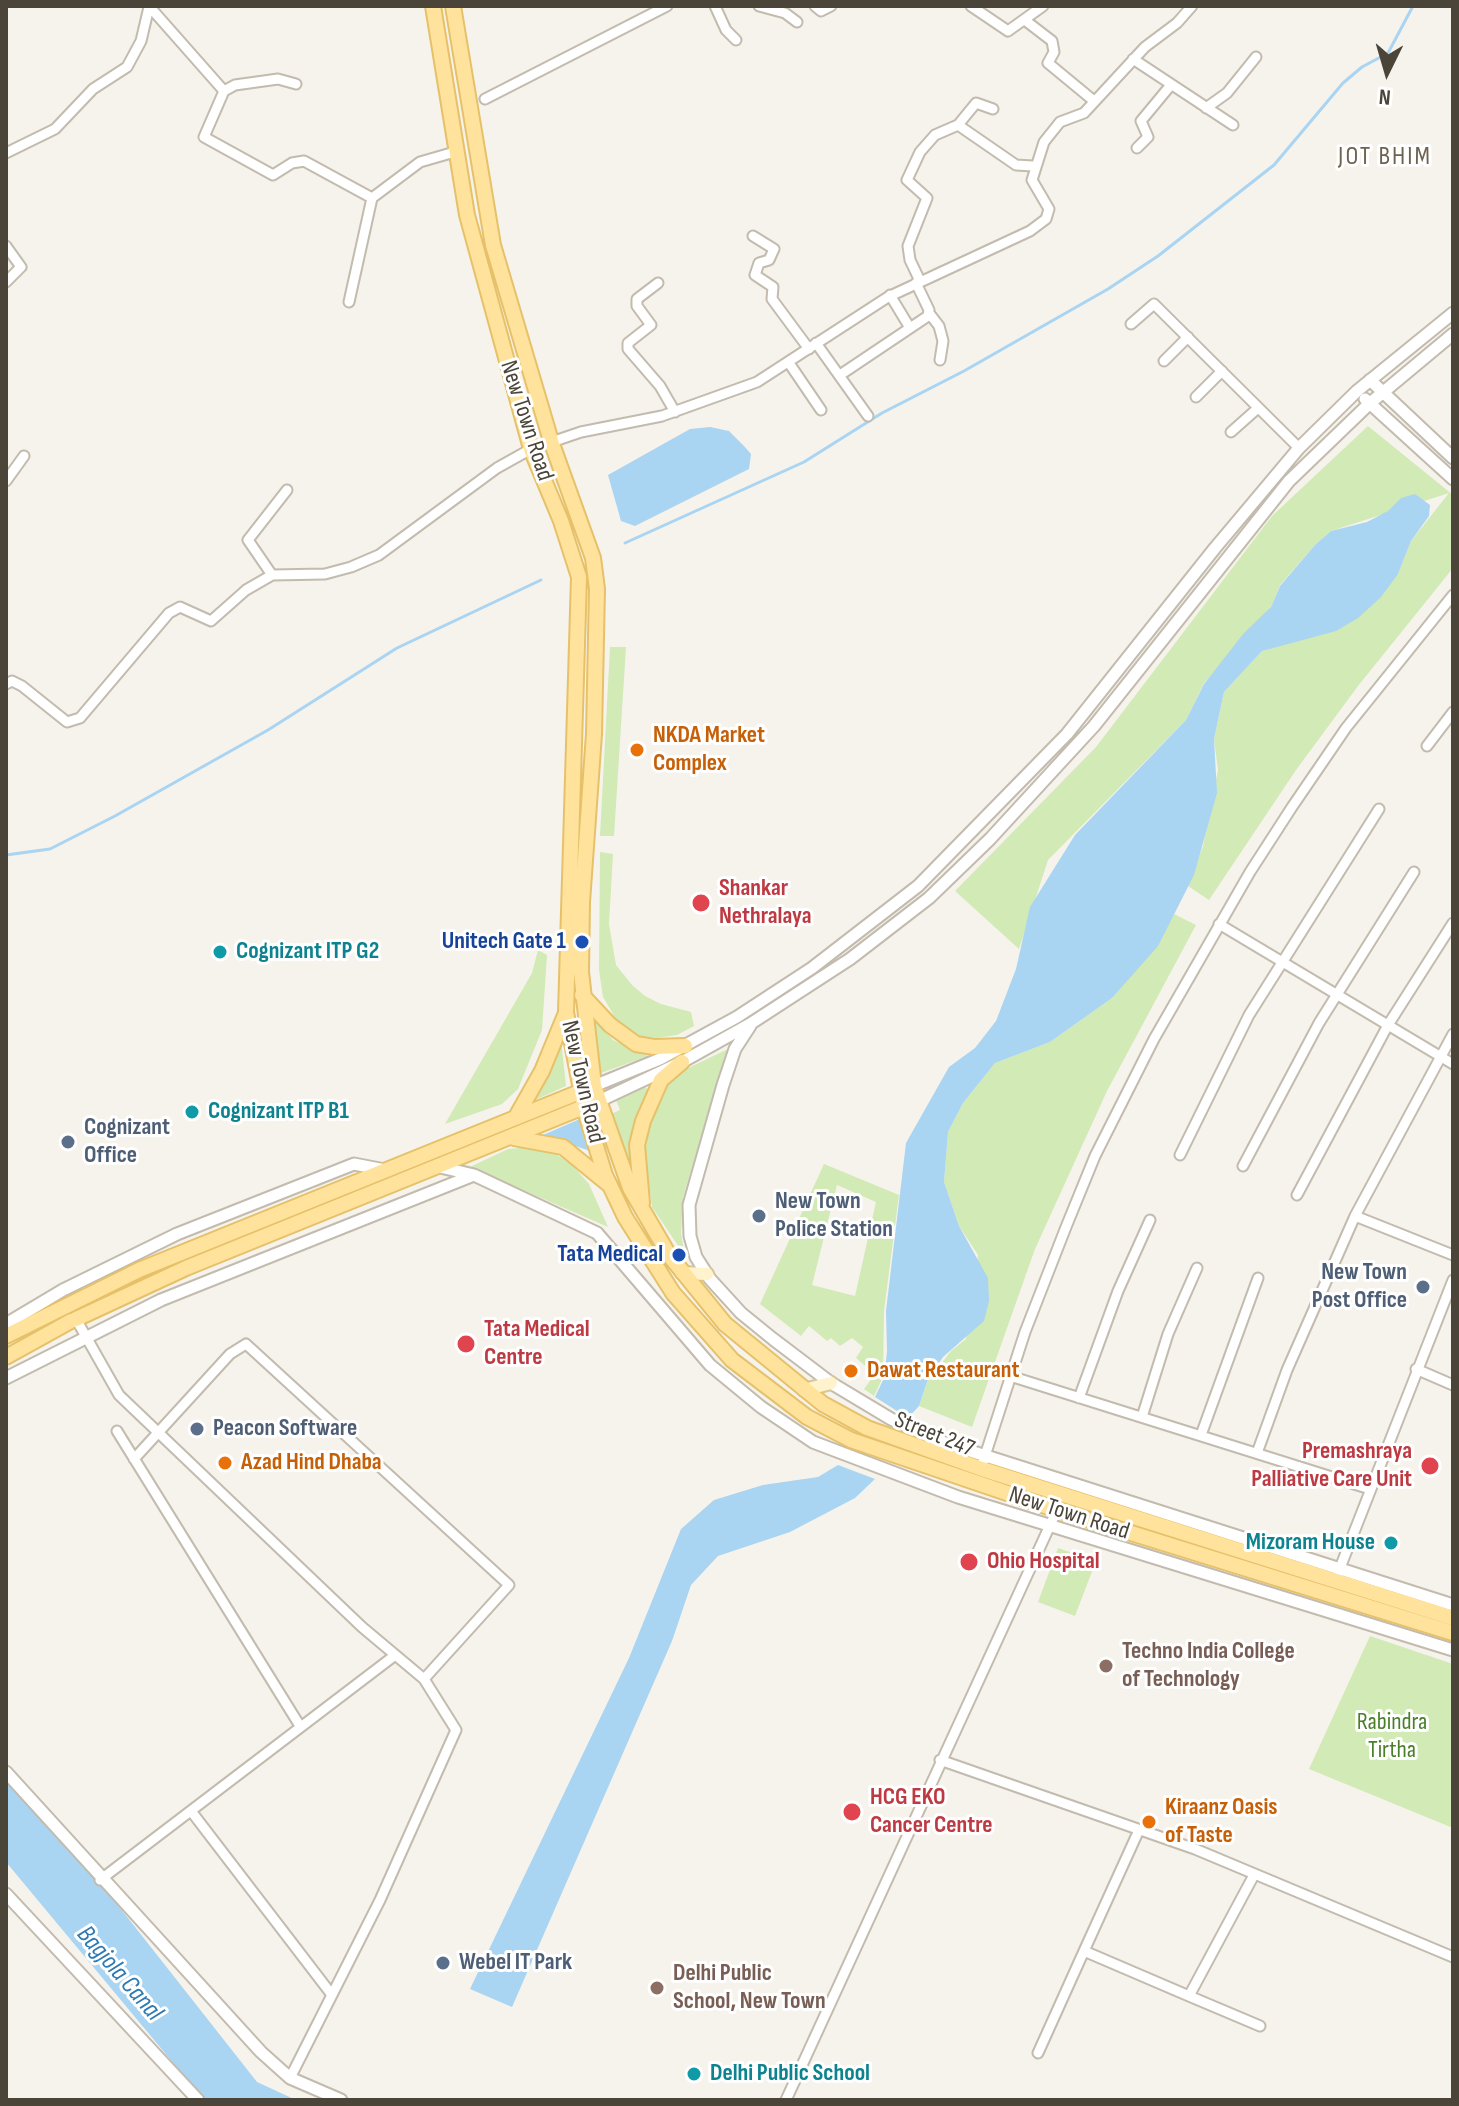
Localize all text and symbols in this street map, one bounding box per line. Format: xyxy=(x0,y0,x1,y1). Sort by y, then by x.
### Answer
north arrow xyxy=(1347,32,1427,112)
text: N xyxy=(1378,82,1392,110)
district label: JOT BHIM xyxy=(1338,141,1432,173)
street label: New Town Road xyxy=(493,357,559,485)
place label: NKDA Market Complex xyxy=(653,722,765,778)
marker: NKDA Market Complex xyxy=(628,741,646,759)
place label: Shankar Nethralaya xyxy=(719,875,812,931)
marker: Shankar Nethralaya xyxy=(690,892,712,914)
place label: Unitech Gate 1 xyxy=(442,928,566,956)
marker: Unitech Gate 1 xyxy=(573,933,591,951)
place label: Cognizant ITP G2 xyxy=(236,938,379,966)
marker: Cognizant ITP G2 xyxy=(211,943,229,961)
street label: New Town Road xyxy=(554,1018,610,1146)
place label: Cognizant ITP B1 xyxy=(208,1098,349,1126)
marker: Cognizant ITP B1 xyxy=(183,1103,201,1121)
place label: Cognizant Office xyxy=(84,1114,170,1170)
marker: Cognizant Office xyxy=(59,1133,77,1151)
place label: New Town Police Station xyxy=(775,1188,893,1244)
marker: New Town Police Station xyxy=(750,1207,768,1225)
place label: Tata Medical xyxy=(557,1241,663,1269)
marker: Tata Medical xyxy=(670,1246,688,1264)
place label: New Town Post Office xyxy=(1312,1259,1407,1315)
marker: New Town Post Office xyxy=(1414,1278,1432,1296)
place label: Tata Medical Centre xyxy=(484,1316,590,1372)
marker: Tata Medical Centre xyxy=(455,1333,477,1355)
place label: Dawat Restaurant xyxy=(867,1357,1019,1385)
marker: Dawat Restaurant xyxy=(842,1362,860,1380)
street label: Street 247 xyxy=(890,1406,978,1464)
place label: Peacon Software xyxy=(213,1415,357,1443)
marker: Peacon Software xyxy=(188,1420,206,1438)
place label: Premashraya Palliative Care Unit xyxy=(1251,1438,1412,1494)
place label: Azad Hind Dhaba xyxy=(241,1449,382,1477)
marker: Azad Hind Dhaba xyxy=(216,1454,234,1472)
marker: Premashraya Palliative Care Unit xyxy=(1419,1455,1441,1477)
street label: New Town Road xyxy=(1005,1481,1133,1547)
place label: Mizoram House xyxy=(1246,1529,1375,1557)
marker: Mizoram House xyxy=(1382,1534,1400,1552)
place label: Ohio Hospital xyxy=(987,1548,1100,1576)
marker: Ohio Hospital xyxy=(958,1551,980,1573)
place label: Techno India College of Technology xyxy=(1122,1638,1295,1694)
marker: Techno India College of Technology xyxy=(1097,1657,1115,1675)
park label: Rabindra Tirtha xyxy=(1357,1709,1427,1765)
place label: HCG EKO Cancer Centre xyxy=(870,1784,993,1840)
place label: Kiraanz Oasis of Taste xyxy=(1165,1794,1278,1850)
marker: HCG EKO Cancer Centre xyxy=(841,1801,863,1823)
marker: Kiraanz Oasis of Taste xyxy=(1140,1813,1158,1831)
water label: Bagjola Canal xyxy=(69,1920,169,2028)
place label: Webel IT Park xyxy=(459,1949,572,1977)
marker: Webel IT Park xyxy=(434,1954,452,1972)
place label: Delhi Public School, New Town xyxy=(673,1960,826,2016)
marker: Delhi Public School, New Town xyxy=(648,1979,666,1997)
place label: Delhi Public School xyxy=(710,2060,870,2088)
marker: Delhi Public School xyxy=(685,2065,703,2083)

